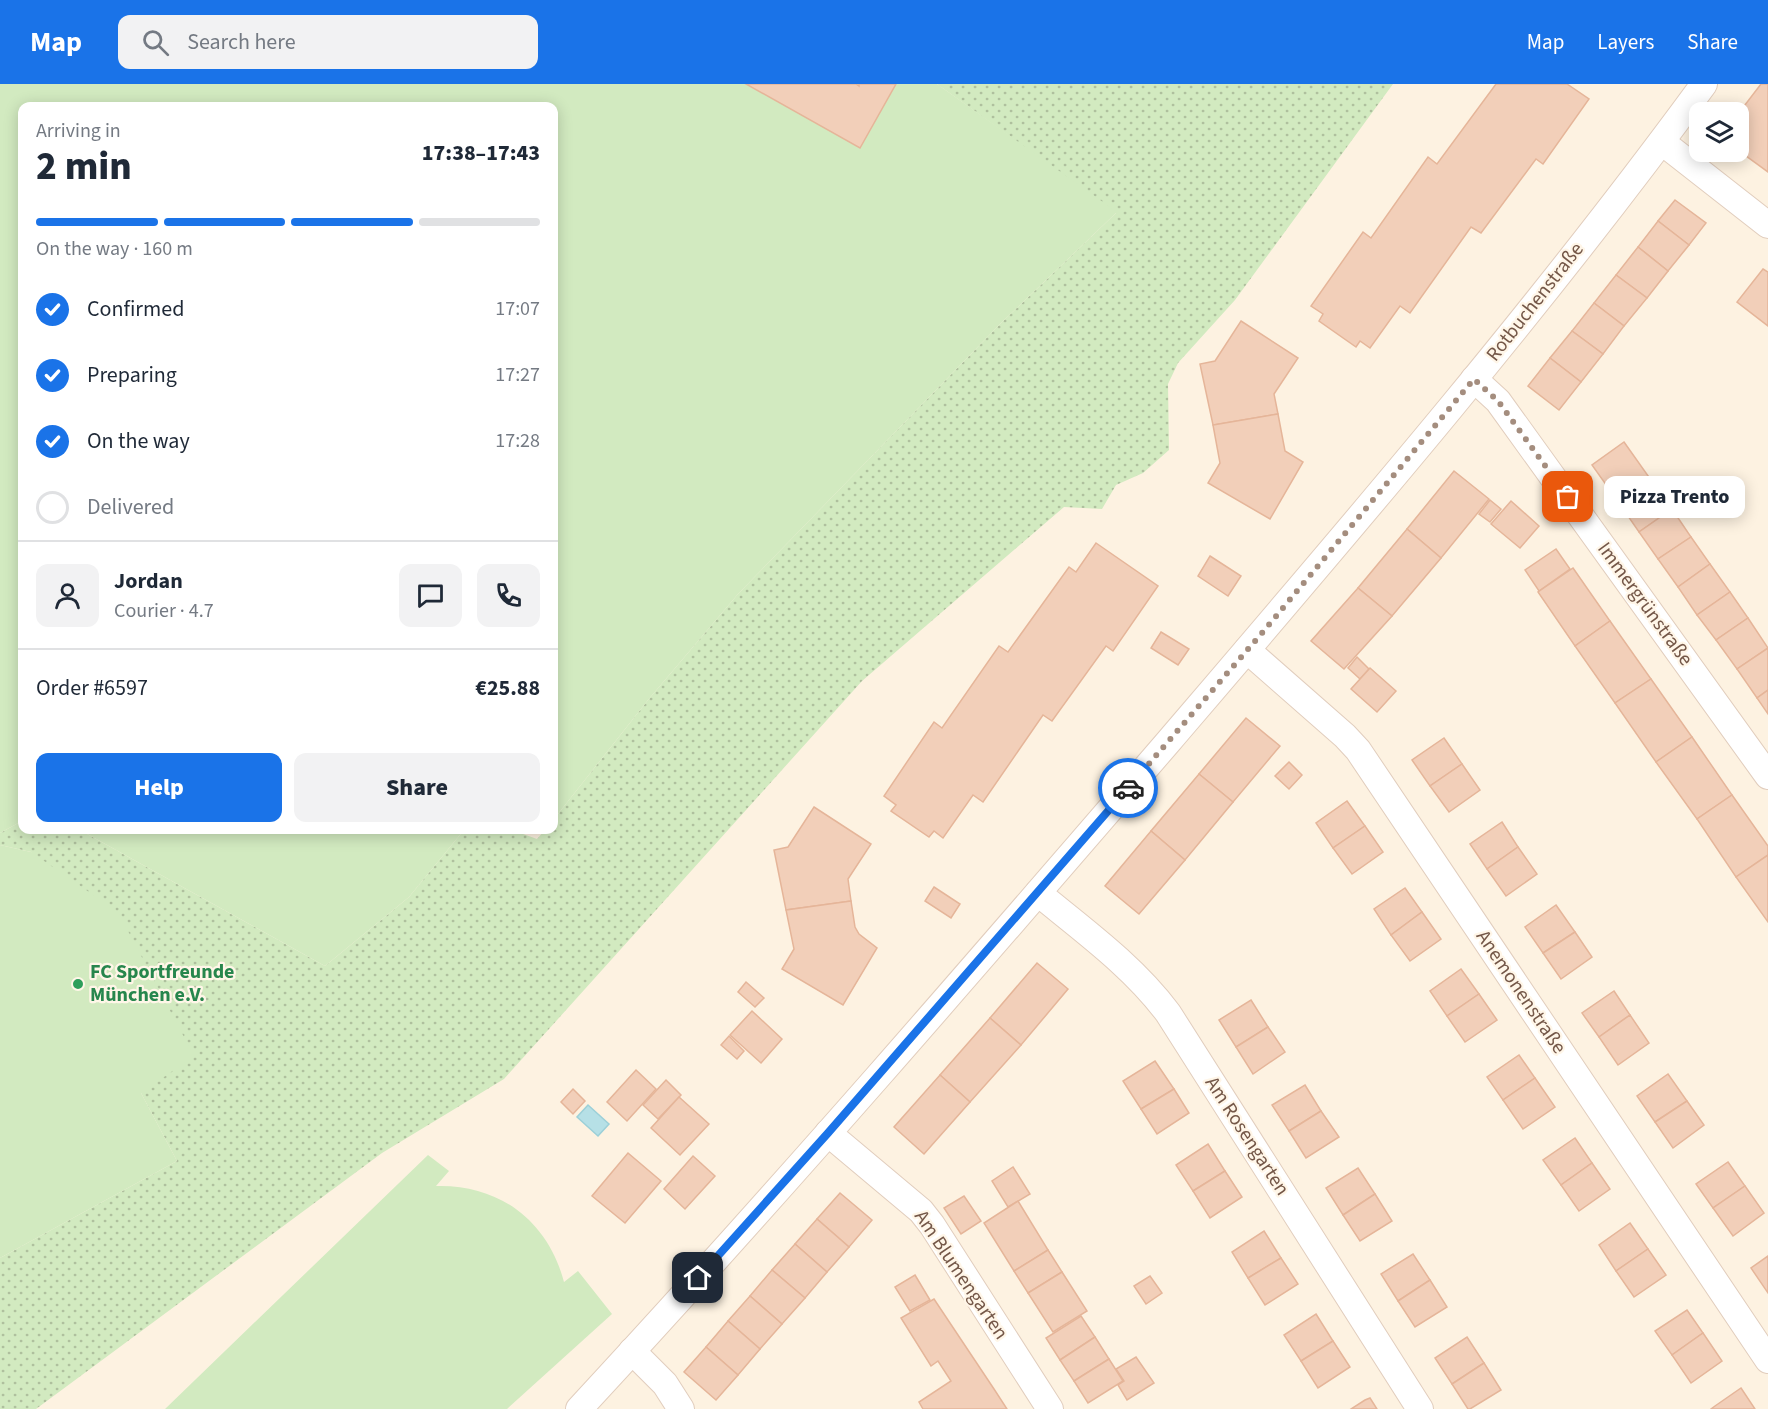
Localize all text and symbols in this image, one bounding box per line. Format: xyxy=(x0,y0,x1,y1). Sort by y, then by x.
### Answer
search box xyxy=(118,15,538,69)
text: Map xyxy=(30,22,82,62)
icon: search xyxy=(139,26,172,59)
text: Search here xyxy=(187,26,296,58)
text: Map xyxy=(1527,27,1564,57)
text: Layers xyxy=(1597,27,1654,57)
text: Share xyxy=(1687,27,1738,57)
map controls xyxy=(1689,102,1749,162)
button: layers xyxy=(1689,102,1749,162)
text: Arriving in xyxy=(36,117,121,145)
text: 17:38–17:43 xyxy=(422,137,540,169)
text: 2 min xyxy=(36,139,132,195)
text: On the way · 160 m xyxy=(36,235,193,263)
street label: Rotbuchenstraße xyxy=(1480,237,1590,367)
icon: check xyxy=(36,293,69,326)
text: Confirmed xyxy=(87,293,184,325)
text: 17:07 xyxy=(495,295,540,323)
icon: check xyxy=(36,359,69,392)
text: Preparing xyxy=(87,359,177,391)
text: 17:27 xyxy=(495,361,540,389)
icon: check xyxy=(36,425,69,458)
text: On the way xyxy=(87,425,190,457)
text: 17:28 xyxy=(495,427,540,455)
pin xyxy=(1542,471,1593,522)
callout: Pizza Trento xyxy=(1604,476,1745,518)
icon: bag xyxy=(1551,480,1584,513)
text: Pizza Trento xyxy=(1620,483,1729,511)
text: Delivered xyxy=(87,491,174,523)
street label: Immergrünstraße xyxy=(1591,536,1699,672)
button: person xyxy=(36,564,99,627)
button: chat xyxy=(399,564,462,627)
button: phone xyxy=(477,564,540,627)
text: Jordan xyxy=(114,565,183,597)
text: Courier · 4.7 xyxy=(114,597,214,625)
text: Order #6597 xyxy=(36,672,148,704)
text: €25.88 xyxy=(475,672,540,704)
button: Help xyxy=(36,753,282,822)
button: Share xyxy=(294,753,540,822)
courier xyxy=(1098,758,1158,818)
icon: car xyxy=(1112,772,1145,805)
street label: Anemonenstraße xyxy=(1469,925,1573,1059)
place label: FC Sportfreunde München e.V. xyxy=(90,958,234,1009)
marker: FC Sportfreunde München e.V. xyxy=(71,977,85,991)
street label: Am Rosengarten xyxy=(1198,1071,1296,1201)
street label: Am Blumengarten xyxy=(907,1205,1015,1345)
pin xyxy=(672,1252,723,1303)
icon: home xyxy=(681,1261,714,1294)

